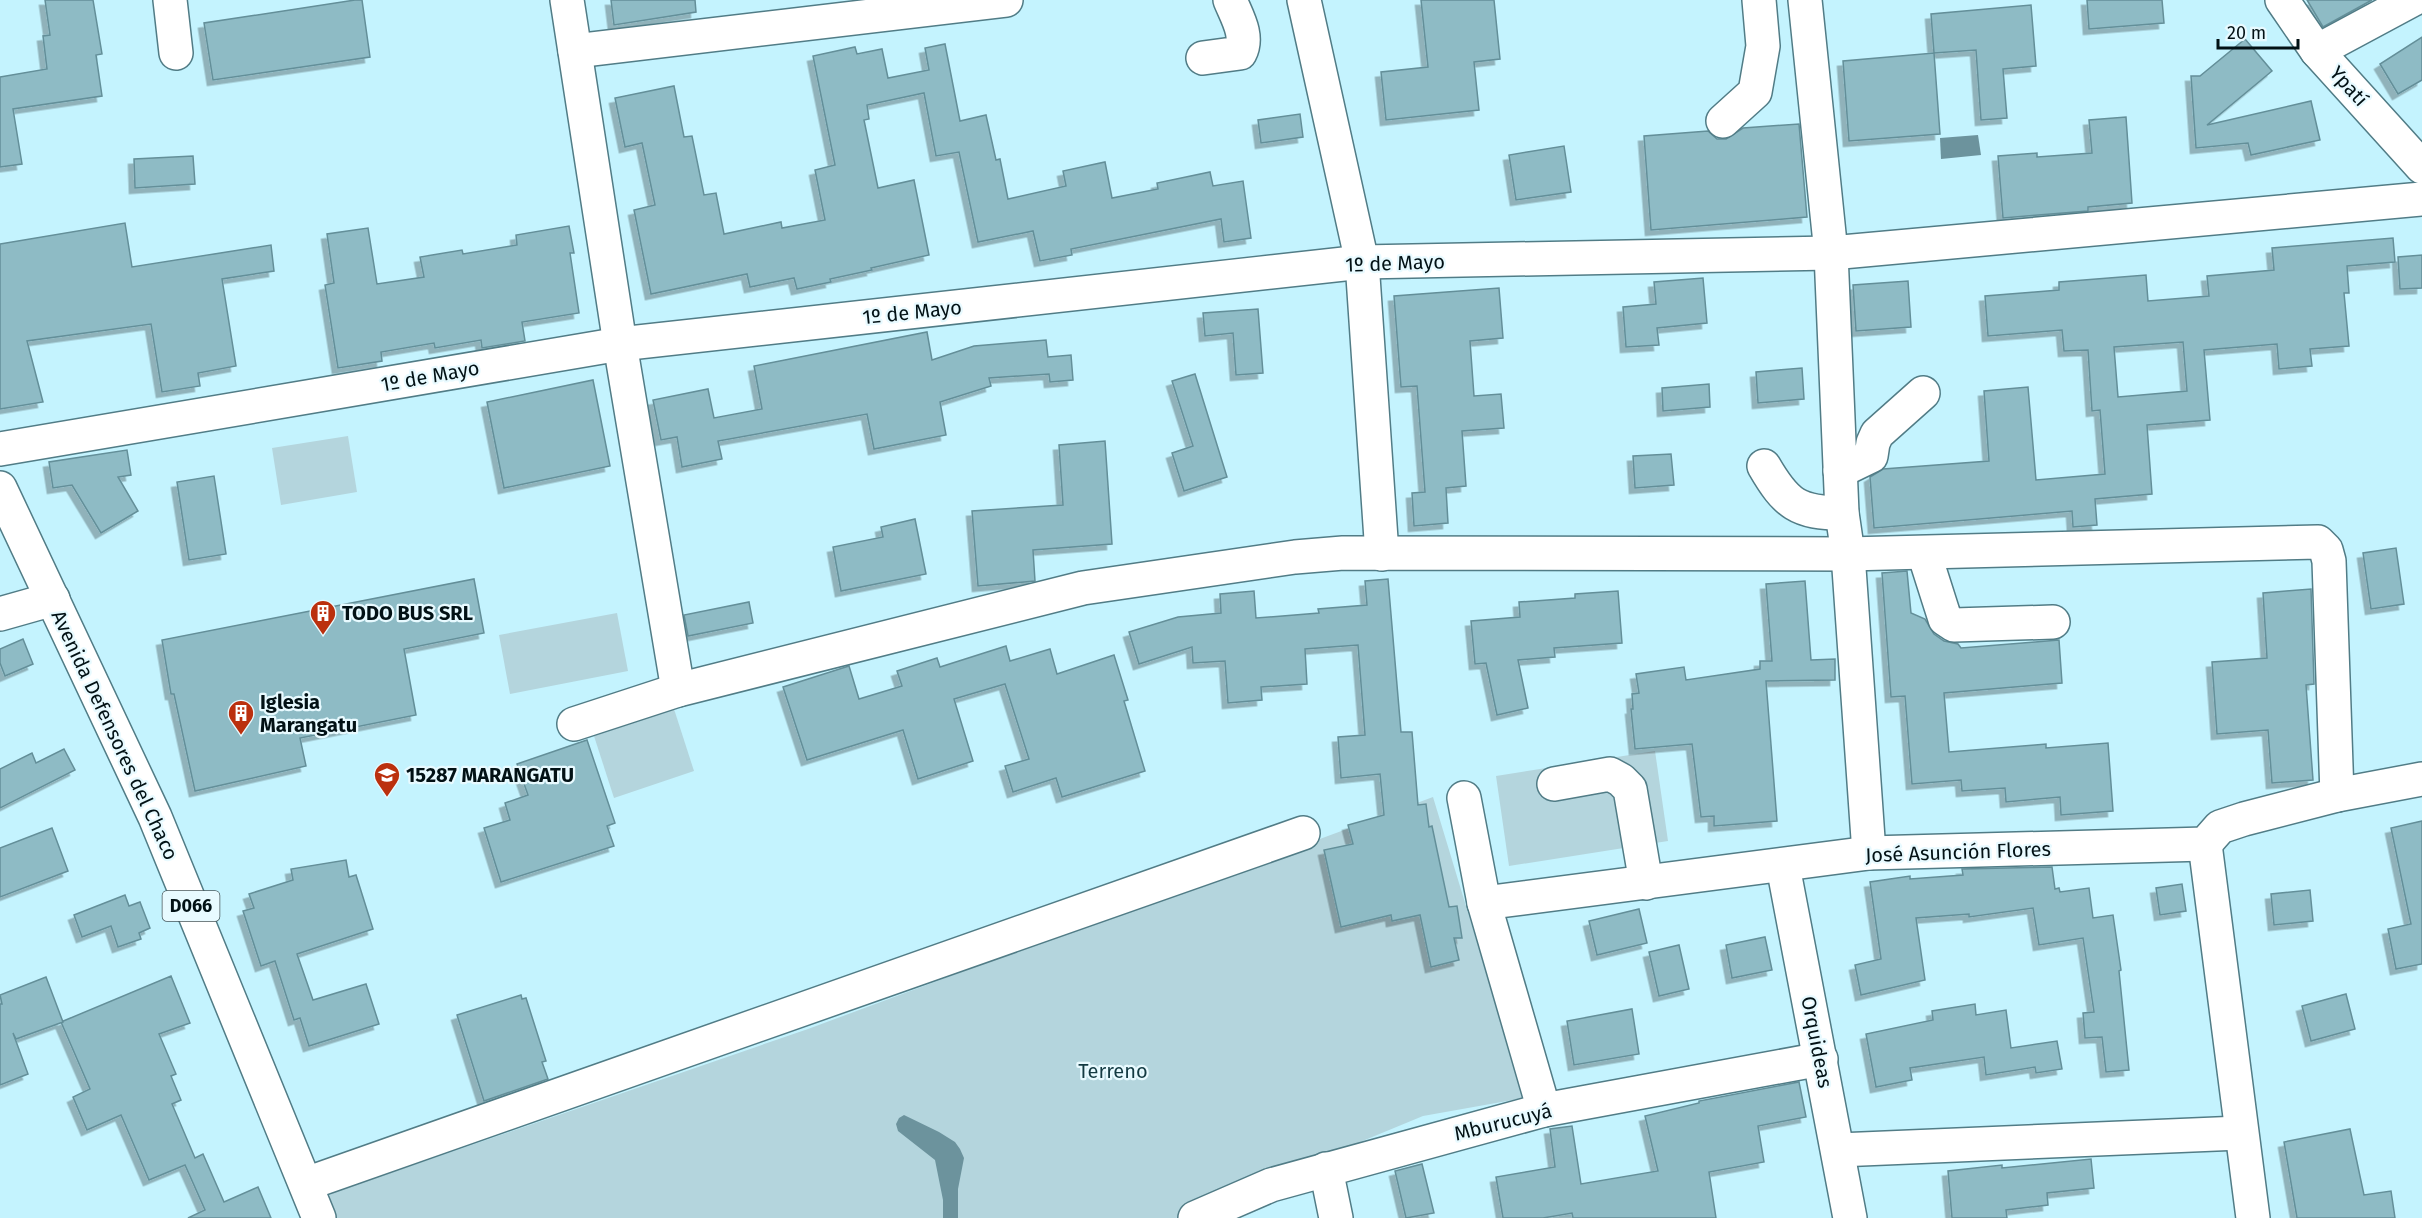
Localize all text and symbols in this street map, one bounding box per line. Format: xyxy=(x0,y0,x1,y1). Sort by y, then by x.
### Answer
scale bar xyxy=(2218,12,2298,50)
text: 20 m xyxy=(2227,22,2266,44)
street label: Ypatí xyxy=(2325,61,2373,111)
street label: 1º de Mayo xyxy=(1345,249,1445,277)
street label: 1º de Mayo xyxy=(861,295,963,329)
street label: 1º de Mayo xyxy=(379,356,481,396)
building icon: TODO BUS SRL xyxy=(308,598,338,636)
place label: TODO BUS SRL xyxy=(342,601,473,625)
street label: Avenida Defensores del Chaco xyxy=(47,606,183,864)
place label: Iglesia Marangatu xyxy=(260,690,357,737)
building icon: Iglesia Marangatu xyxy=(226,698,256,736)
school or university icon: 15287 MARANGATU xyxy=(372,760,402,798)
place label: 15287 MARANGATU xyxy=(406,763,574,787)
street label: José Asunción Flores xyxy=(1865,837,2051,867)
road number: D066 xyxy=(162,891,219,921)
street label: Orquideas xyxy=(1796,994,1838,1090)
park label: Terreno xyxy=(1078,1059,1148,1083)
street label: Mburucuyá xyxy=(1452,1098,1554,1146)

